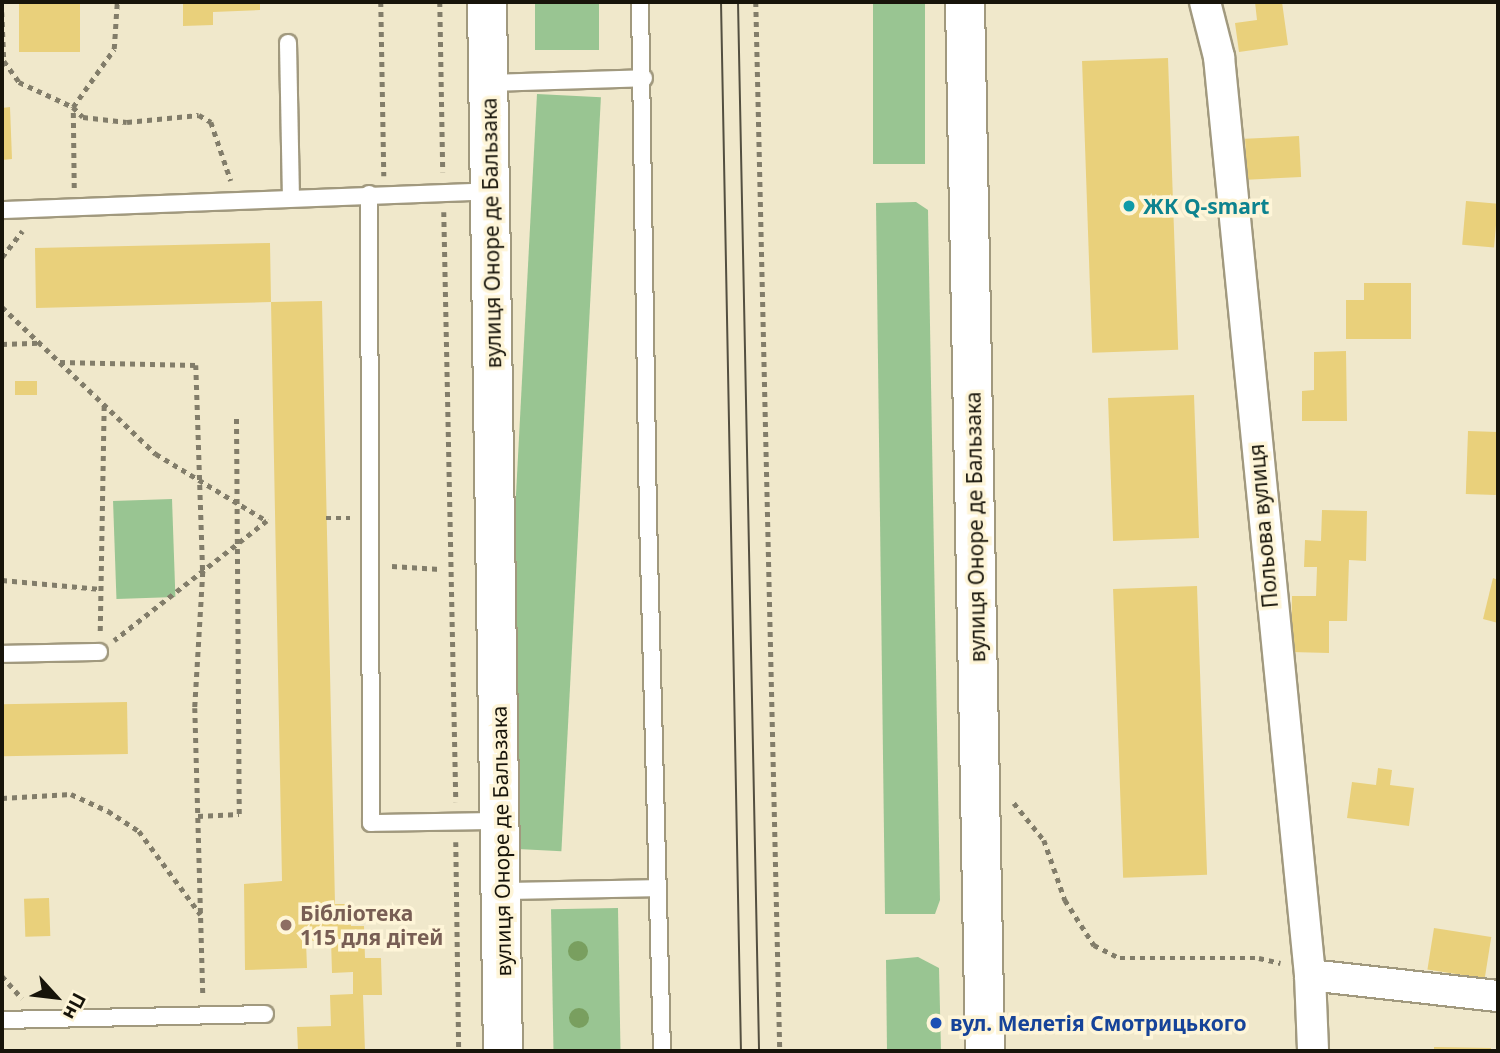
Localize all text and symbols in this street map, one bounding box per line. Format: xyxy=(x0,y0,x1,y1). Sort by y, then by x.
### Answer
street label: вулиця Оноре де Бальзака xyxy=(476,97,506,369)
place label: ЖК Q-smart xyxy=(1143,193,1269,219)
marker: ЖК Q-smart xyxy=(1121,198,1137,214)
street label: вулиця Оноре де Бальзака xyxy=(960,391,990,663)
street label: Польова вулиця xyxy=(1243,443,1283,609)
street label: вулиця Оноре де Бальзака xyxy=(486,705,516,977)
place label: Бібліотека 115 для дітей xyxy=(300,900,443,950)
marker: Бібліотека 115 для дітей xyxy=(278,917,294,933)
north arrow xyxy=(21,962,91,1032)
text: Пн xyxy=(57,989,92,1024)
place label: вул. Мелетія Смотрицького xyxy=(950,1010,1247,1036)
marker: вул. Мелетія Смотрицького xyxy=(928,1015,944,1031)

